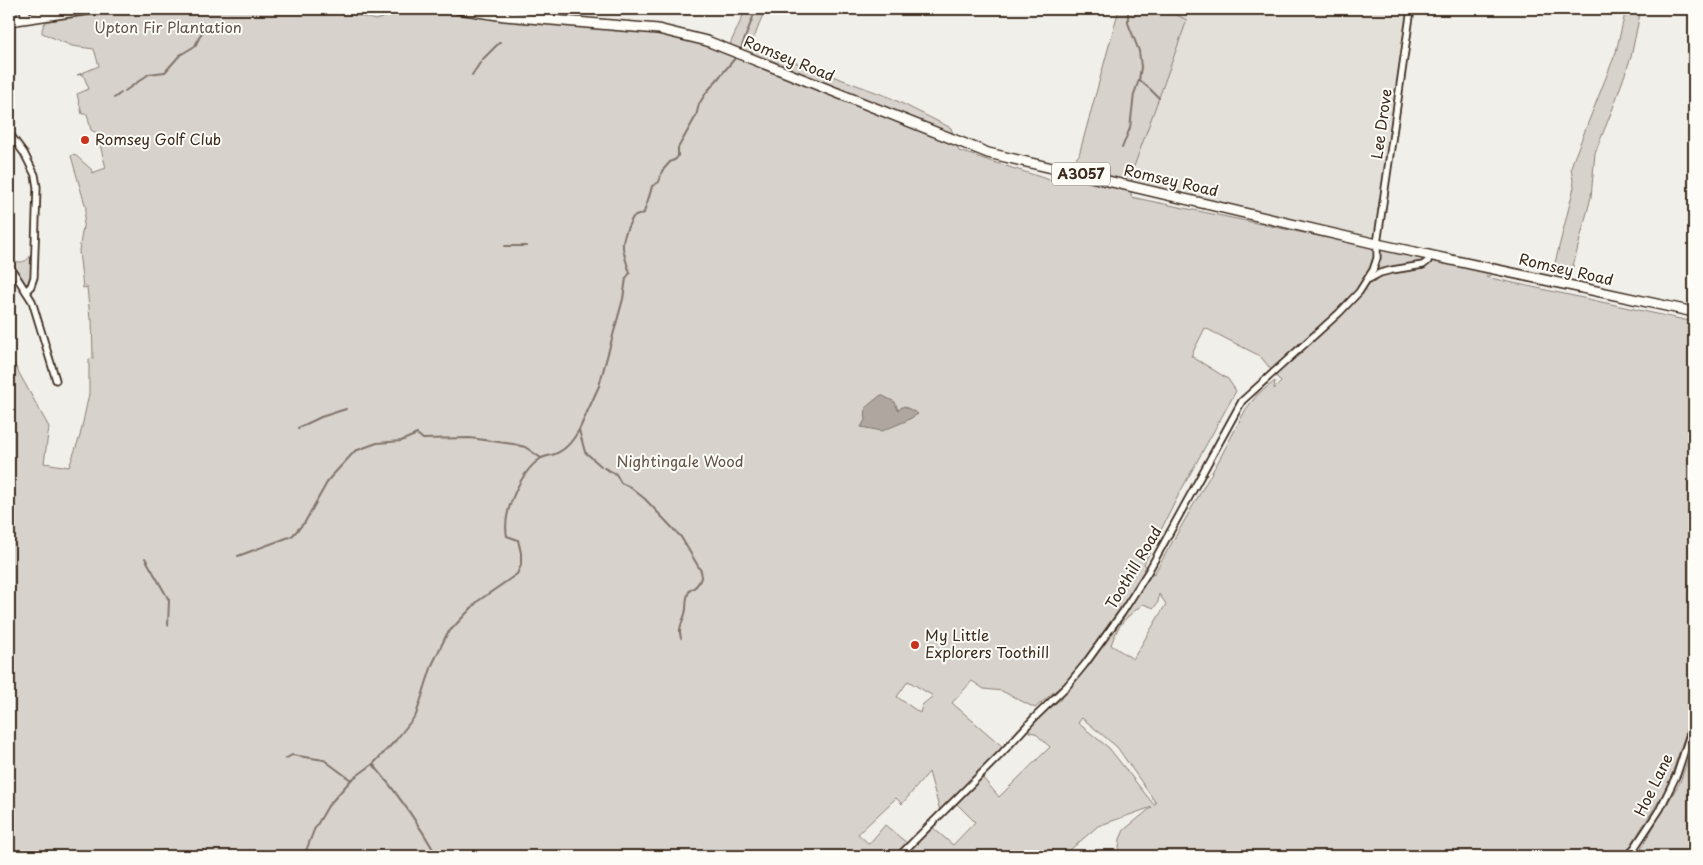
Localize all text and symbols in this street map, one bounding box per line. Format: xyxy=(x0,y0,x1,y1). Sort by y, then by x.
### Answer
park label: Upton Fir Plantation xyxy=(94,15,242,38)
street label: Romsey Road xyxy=(741,29,838,86)
street label: Lee Drove xyxy=(1364,87,1397,160)
place label: Romsey Golf Club xyxy=(95,127,221,150)
marker: Romsey Golf Club xyxy=(79,134,91,146)
street label: Romsey Road xyxy=(1122,158,1221,202)
road number: A3057 xyxy=(1052,162,1110,185)
street label: Romsey Road xyxy=(1517,247,1616,291)
park label: Nightingale Wood xyxy=(617,449,743,472)
street label: Toothill Road xyxy=(1099,521,1167,613)
place label: My Little Explorers Toothill xyxy=(925,623,1049,663)
marker: My Little Explorers Toothill xyxy=(909,639,921,651)
street label: Hoe Lane xyxy=(1628,749,1678,820)

